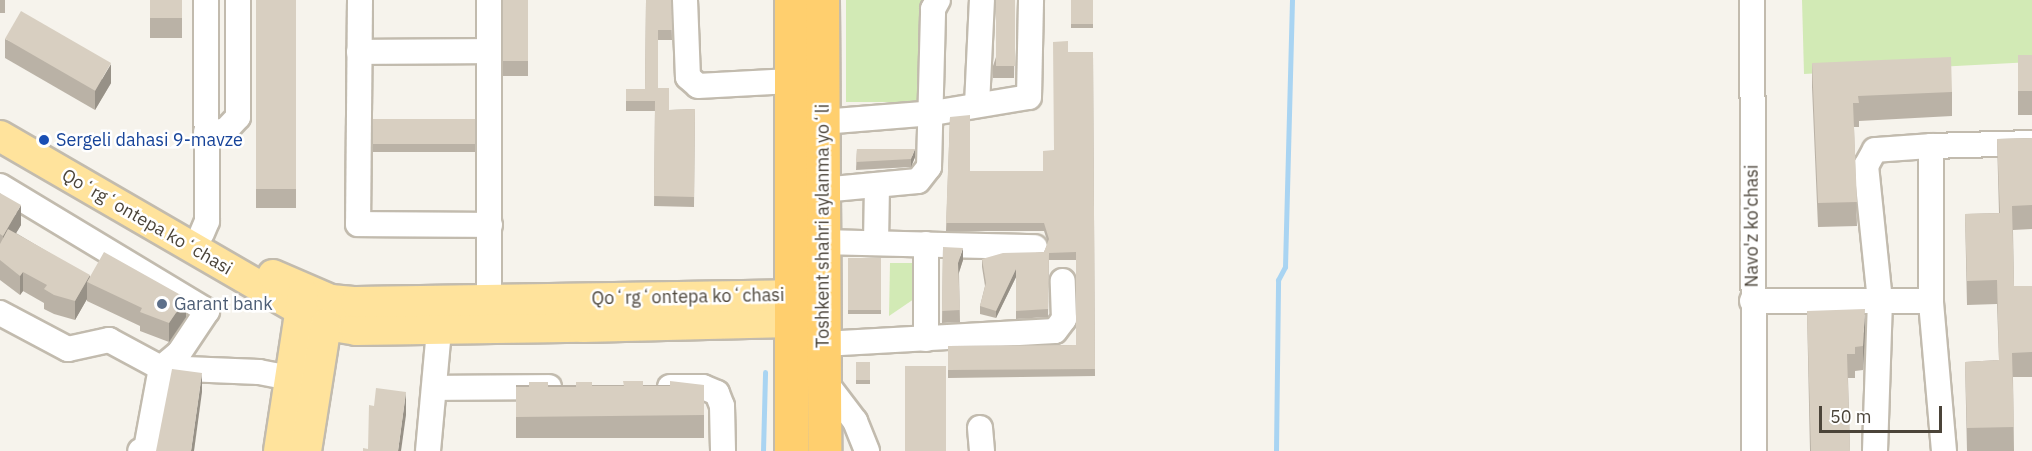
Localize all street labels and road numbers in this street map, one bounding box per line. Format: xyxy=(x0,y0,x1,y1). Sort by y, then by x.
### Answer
street label: Toshkent shahri aylanma yoʻli xyxy=(812,104,834,348)
street label: Qoʻrgʻontepa koʻchasi xyxy=(58,164,236,280)
street label: Navo'z ko'chasi xyxy=(1741,165,1763,287)
street label: Qoʻrgʻontepa koʻchasi xyxy=(591,285,785,309)

